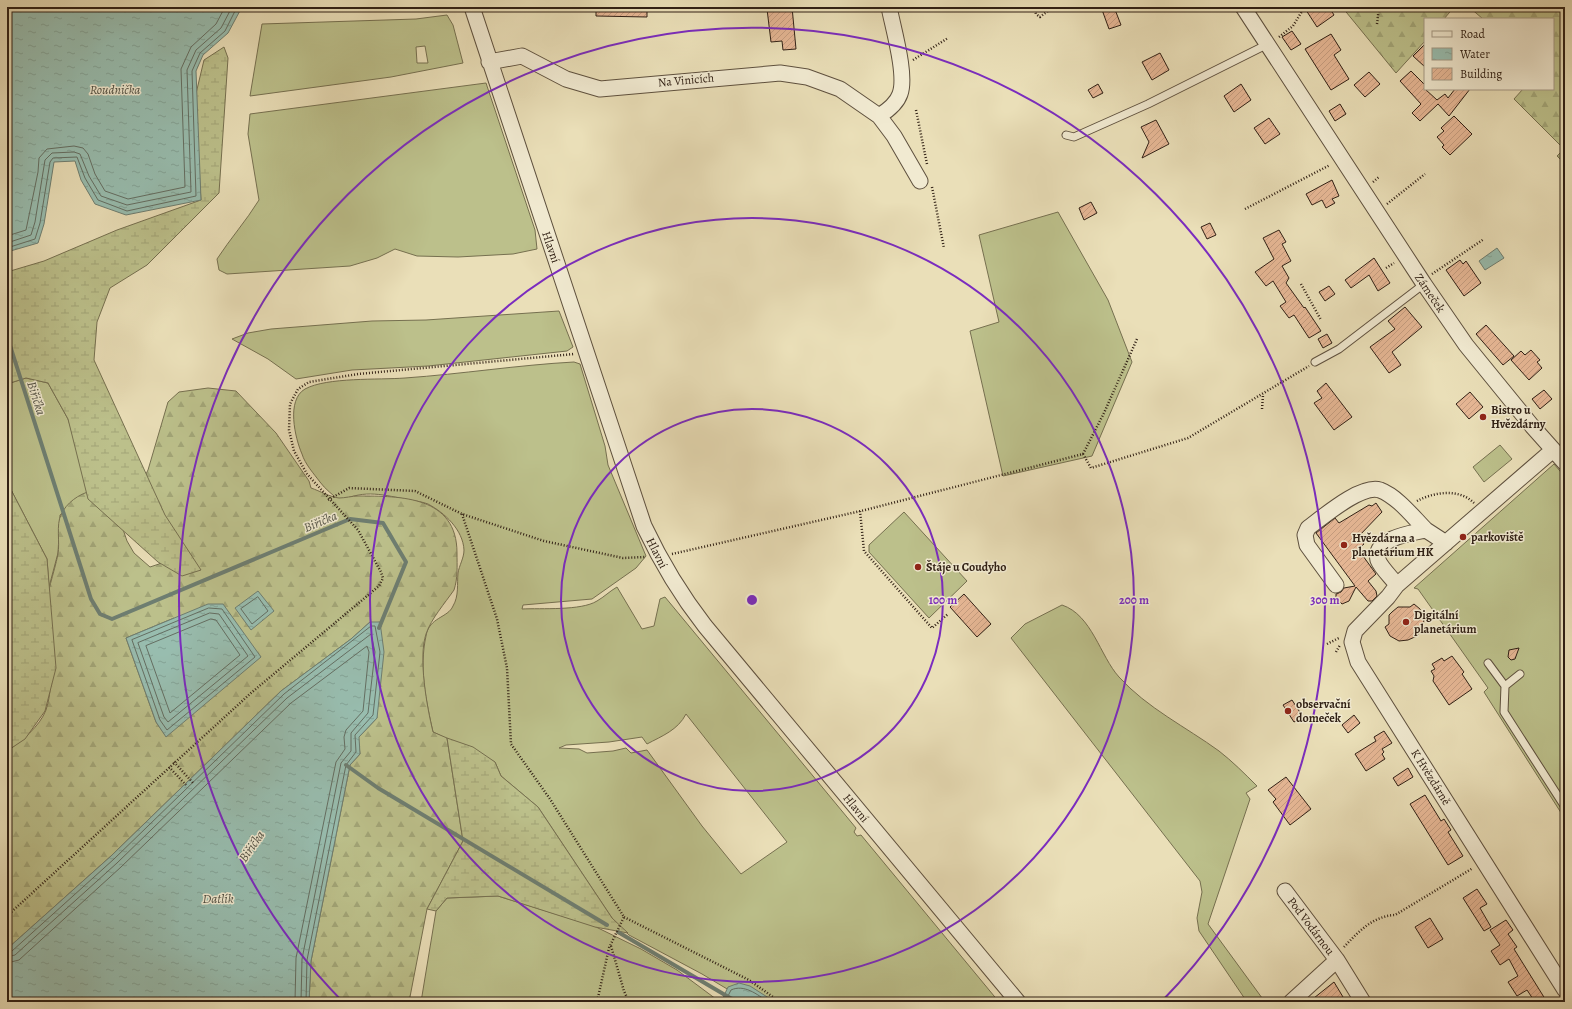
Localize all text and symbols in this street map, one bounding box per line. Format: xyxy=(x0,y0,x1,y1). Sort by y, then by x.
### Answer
legend xyxy=(1424,18,1554,90)
text: Road xyxy=(1460,26,1486,42)
text: Water xyxy=(1459,46,1490,62)
text: Building xyxy=(1460,66,1502,82)
street label: Na Vinicích xyxy=(657,70,715,90)
water label: Roudnička xyxy=(90,81,140,98)
street label: Hlavní xyxy=(538,229,564,265)
street label: Zámeček xyxy=(1411,270,1449,316)
water label: Biřička xyxy=(23,379,50,417)
place label: Bistro u Hvězdárny xyxy=(1491,402,1546,432)
marker: Bistro u Hvězdárny xyxy=(1478,412,1488,422)
water label: Biřička xyxy=(301,507,339,536)
place label: parkoviště xyxy=(1471,529,1524,545)
place label: Hvězdárna a planetárium HK xyxy=(1352,530,1434,560)
marker: parkoviště xyxy=(1458,532,1468,542)
street label: Hlavní xyxy=(642,535,672,571)
marker: Hvězdárna a planetárium HK xyxy=(1339,540,1349,550)
place label: Štáje u Coudyho xyxy=(926,559,1006,575)
marker: Štáje u Coudyho xyxy=(913,562,923,572)
text: 100 m xyxy=(929,592,957,608)
text: 200 m xyxy=(1119,592,1149,608)
text: 300 m xyxy=(1310,592,1340,608)
centre of rings xyxy=(745,593,759,607)
place label: Digitální planetárium xyxy=(1414,607,1476,637)
marker: Digitální planetárium xyxy=(1401,617,1411,627)
place label: observační domeček xyxy=(1296,696,1351,726)
marker: observační domeček xyxy=(1283,706,1293,716)
street label: K Hvězdárně xyxy=(1407,746,1455,808)
street label: Hlavní xyxy=(839,790,873,826)
water label: Biřička xyxy=(235,827,268,865)
water label: Datlík xyxy=(203,890,234,907)
street label: Pod Vodárnou xyxy=(1284,894,1338,959)

